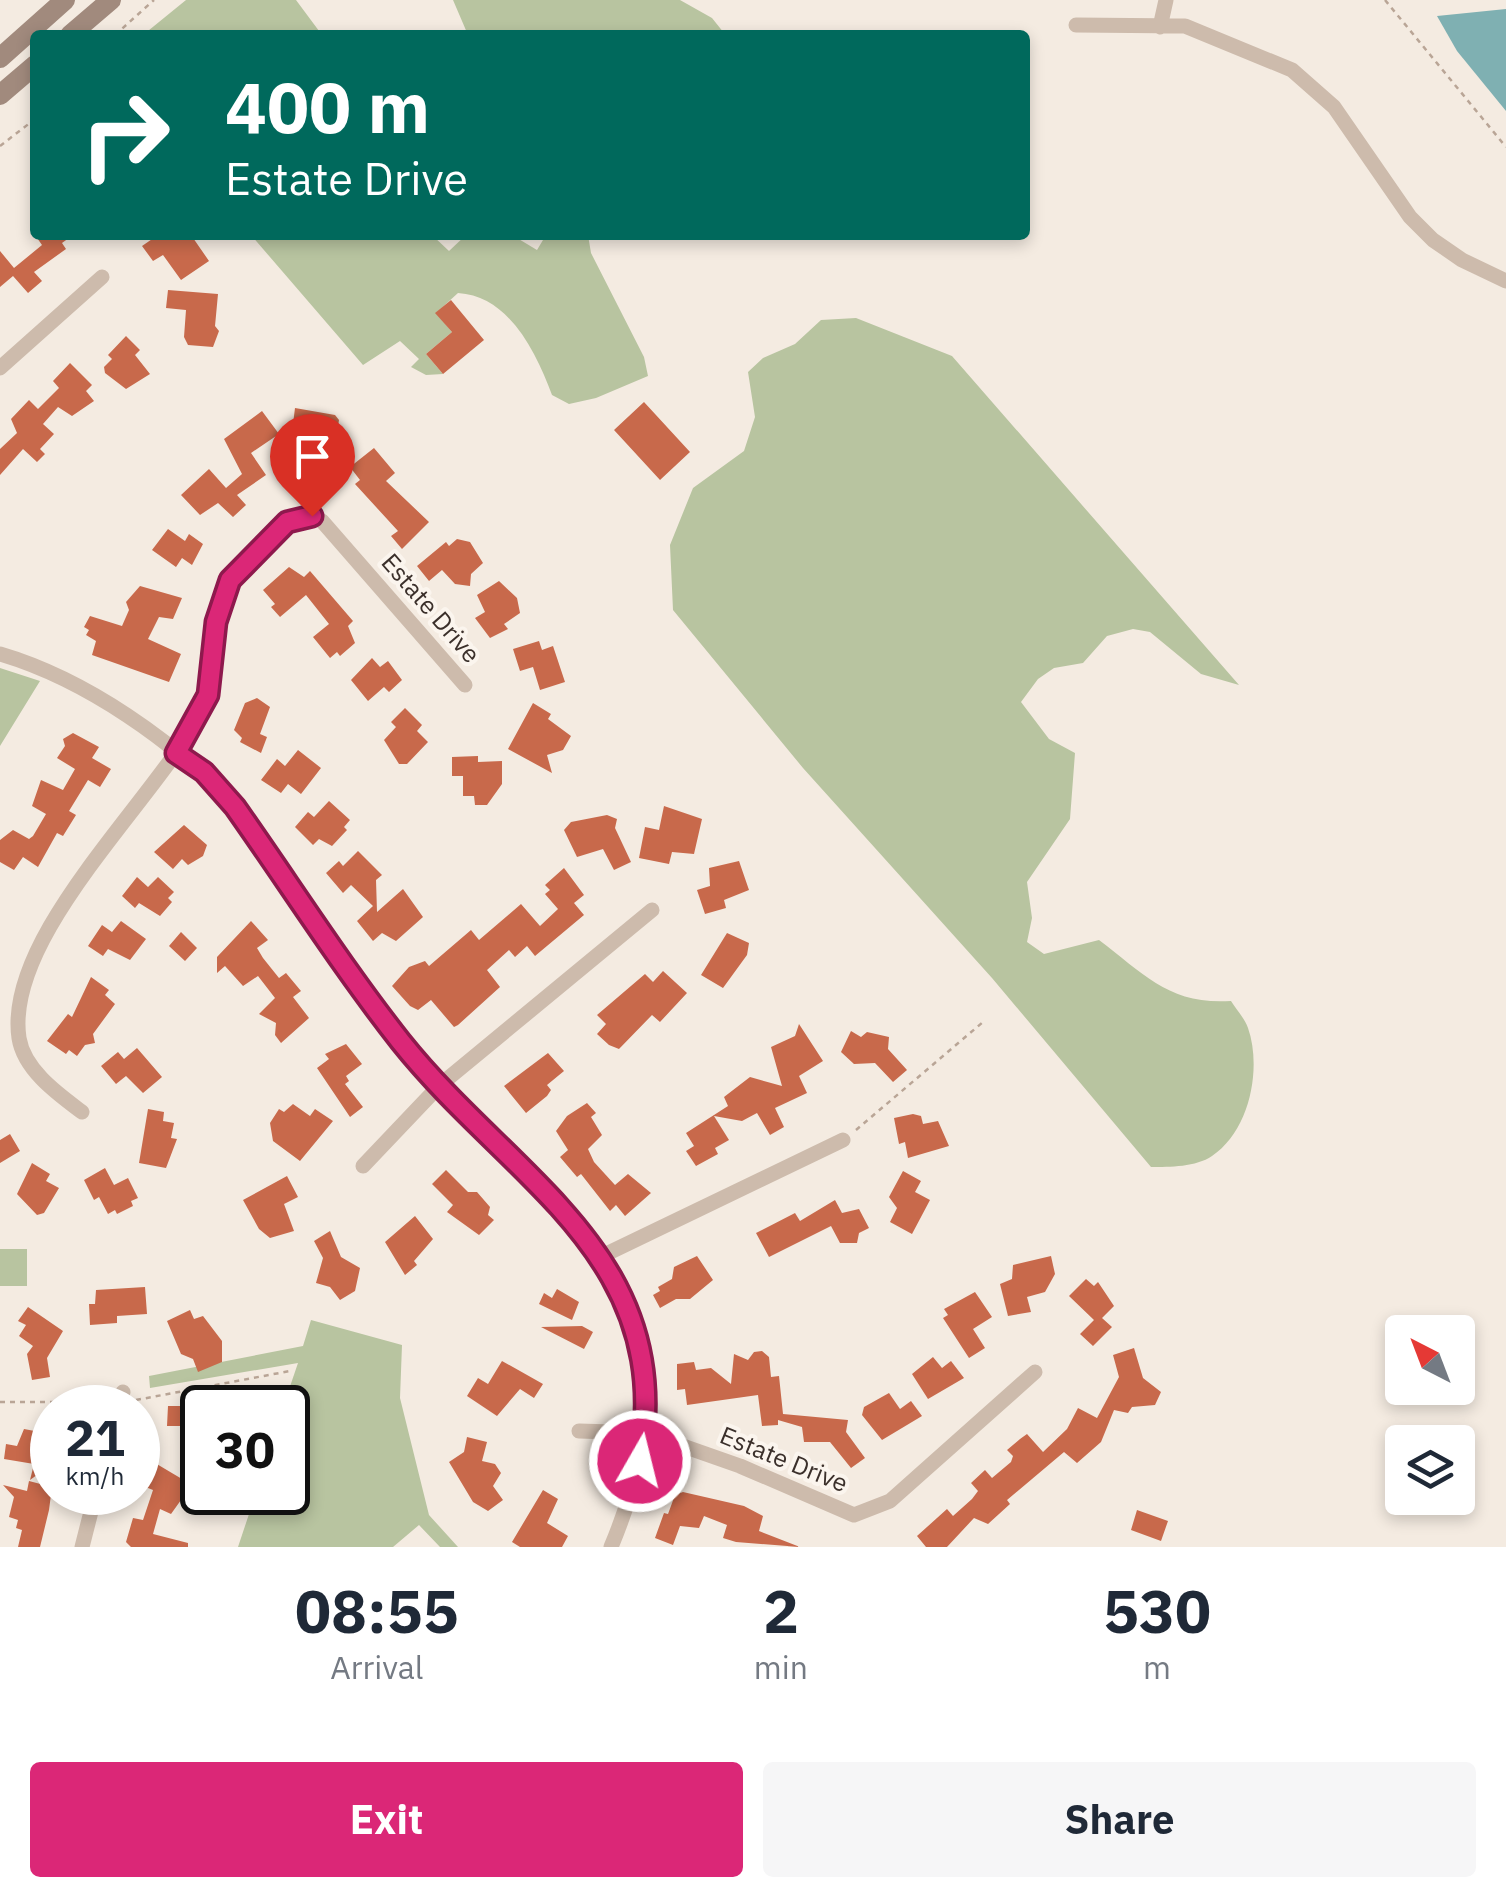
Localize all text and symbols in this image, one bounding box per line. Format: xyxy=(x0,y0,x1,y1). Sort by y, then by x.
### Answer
text: 400 m xyxy=(225,61,430,152)
icon: right xyxy=(60,70,190,200)
text: Estate Drive xyxy=(225,149,468,207)
pin xyxy=(270,414,355,517)
icon: arrive xyxy=(285,429,340,484)
street label: Estate Drive xyxy=(375,546,488,669)
north arrow xyxy=(1385,1315,1475,1405)
map controls xyxy=(1385,1315,1475,1515)
speed limit sign: 30 xyxy=(180,1385,310,1515)
text: 21 xyxy=(65,1405,125,1470)
position arrow xyxy=(588,1409,692,1513)
street label: Estate Drive xyxy=(715,1418,853,1499)
button: layers xyxy=(1385,1425,1475,1515)
text: km/h xyxy=(66,1459,124,1492)
text: 08:55 xyxy=(295,1571,459,1650)
text: 2 xyxy=(763,1571,799,1650)
text: 530 xyxy=(1103,1571,1211,1650)
text: Arrival xyxy=(330,1646,424,1688)
text: min xyxy=(754,1646,808,1688)
text: m xyxy=(1143,1646,1171,1688)
button: Exit xyxy=(30,1762,743,1877)
button: Share xyxy=(763,1762,1476,1877)

